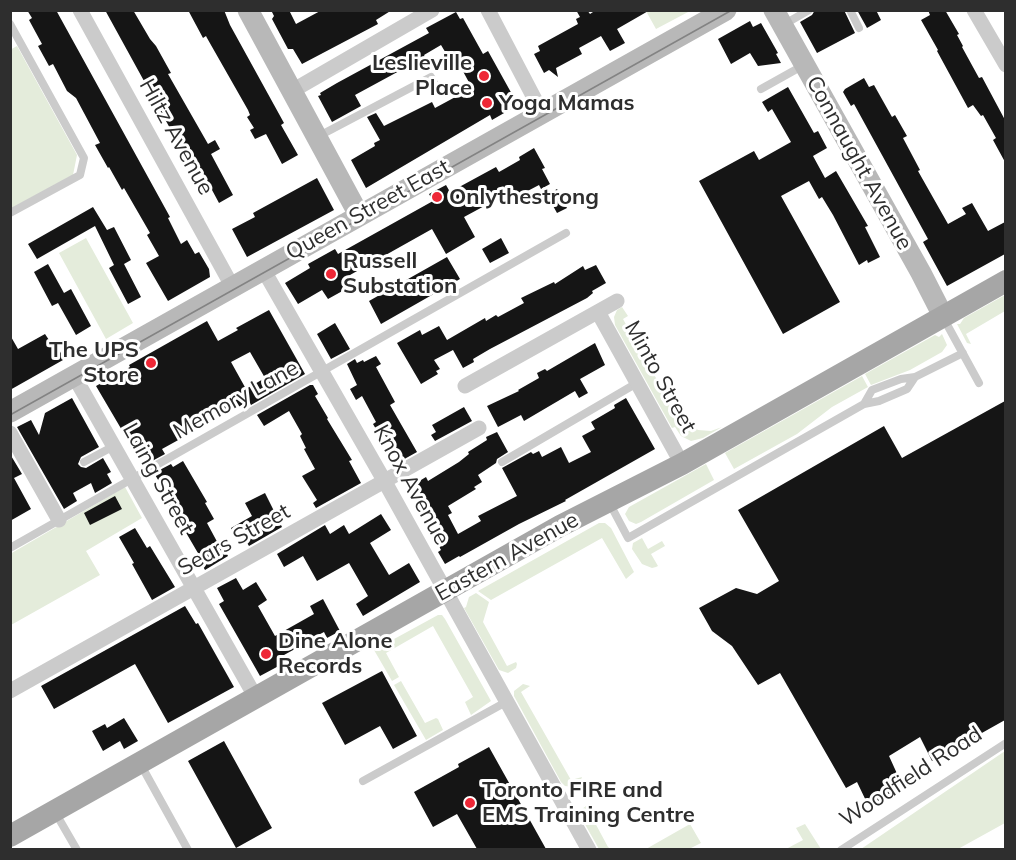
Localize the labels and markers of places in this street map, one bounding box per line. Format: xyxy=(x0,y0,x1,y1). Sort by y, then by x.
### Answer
place label: Leslieville Place xyxy=(372,50,472,101)
marker: Leslieville Place xyxy=(477,69,491,83)
place label: Yoga Mamas xyxy=(499,90,635,116)
marker: Yoga Mamas xyxy=(480,96,494,110)
place label: Onlythestrong xyxy=(449,184,599,210)
marker: Onlythestrong xyxy=(430,190,444,204)
place label: Russell Substation xyxy=(343,248,457,300)
marker: Russell Substation xyxy=(324,267,338,281)
place label: The UPS Store xyxy=(49,337,139,388)
marker: The UPS Store xyxy=(144,356,158,370)
place label: Dine Alone Records xyxy=(278,628,392,680)
marker: Dine Alone Records xyxy=(259,647,273,661)
place label: Toronto FIRE and EMS Training Centre xyxy=(482,777,695,828)
marker: Toronto FIRE and EMS Training Centre xyxy=(463,796,477,810)

